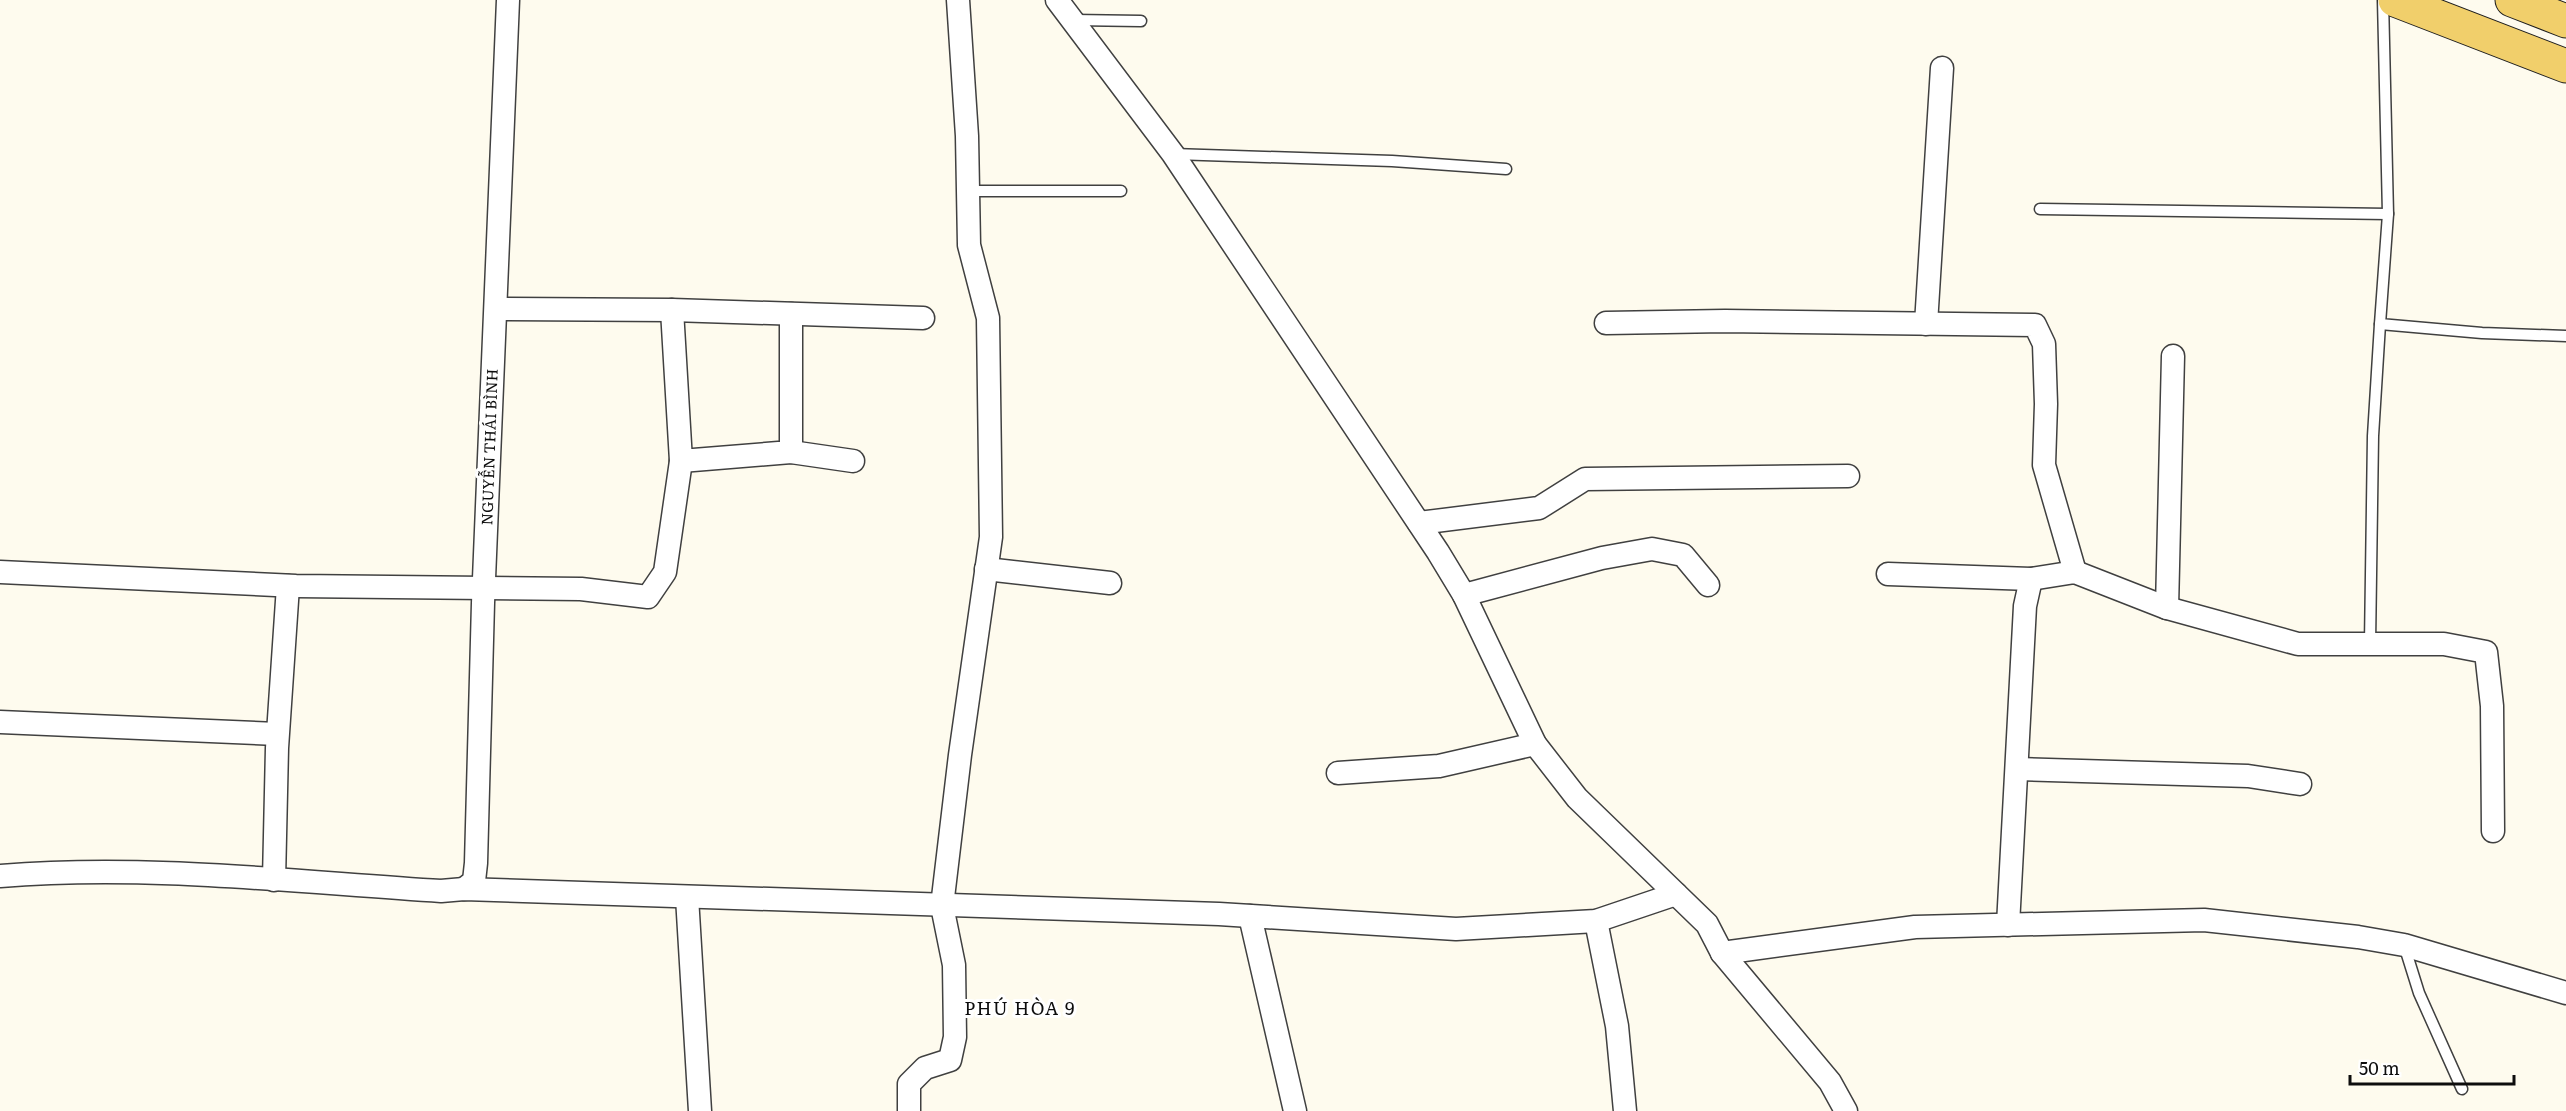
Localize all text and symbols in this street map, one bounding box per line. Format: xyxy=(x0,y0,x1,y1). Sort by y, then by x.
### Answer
street label: NGUYỄN THÁI BÌNH xyxy=(474,368,503,526)
district label: PHÚ HÒA 9 xyxy=(964,994,1076,1021)
scale bar xyxy=(2350,1048,2514,1086)
text: 50 m xyxy=(2359,1054,2400,1081)

